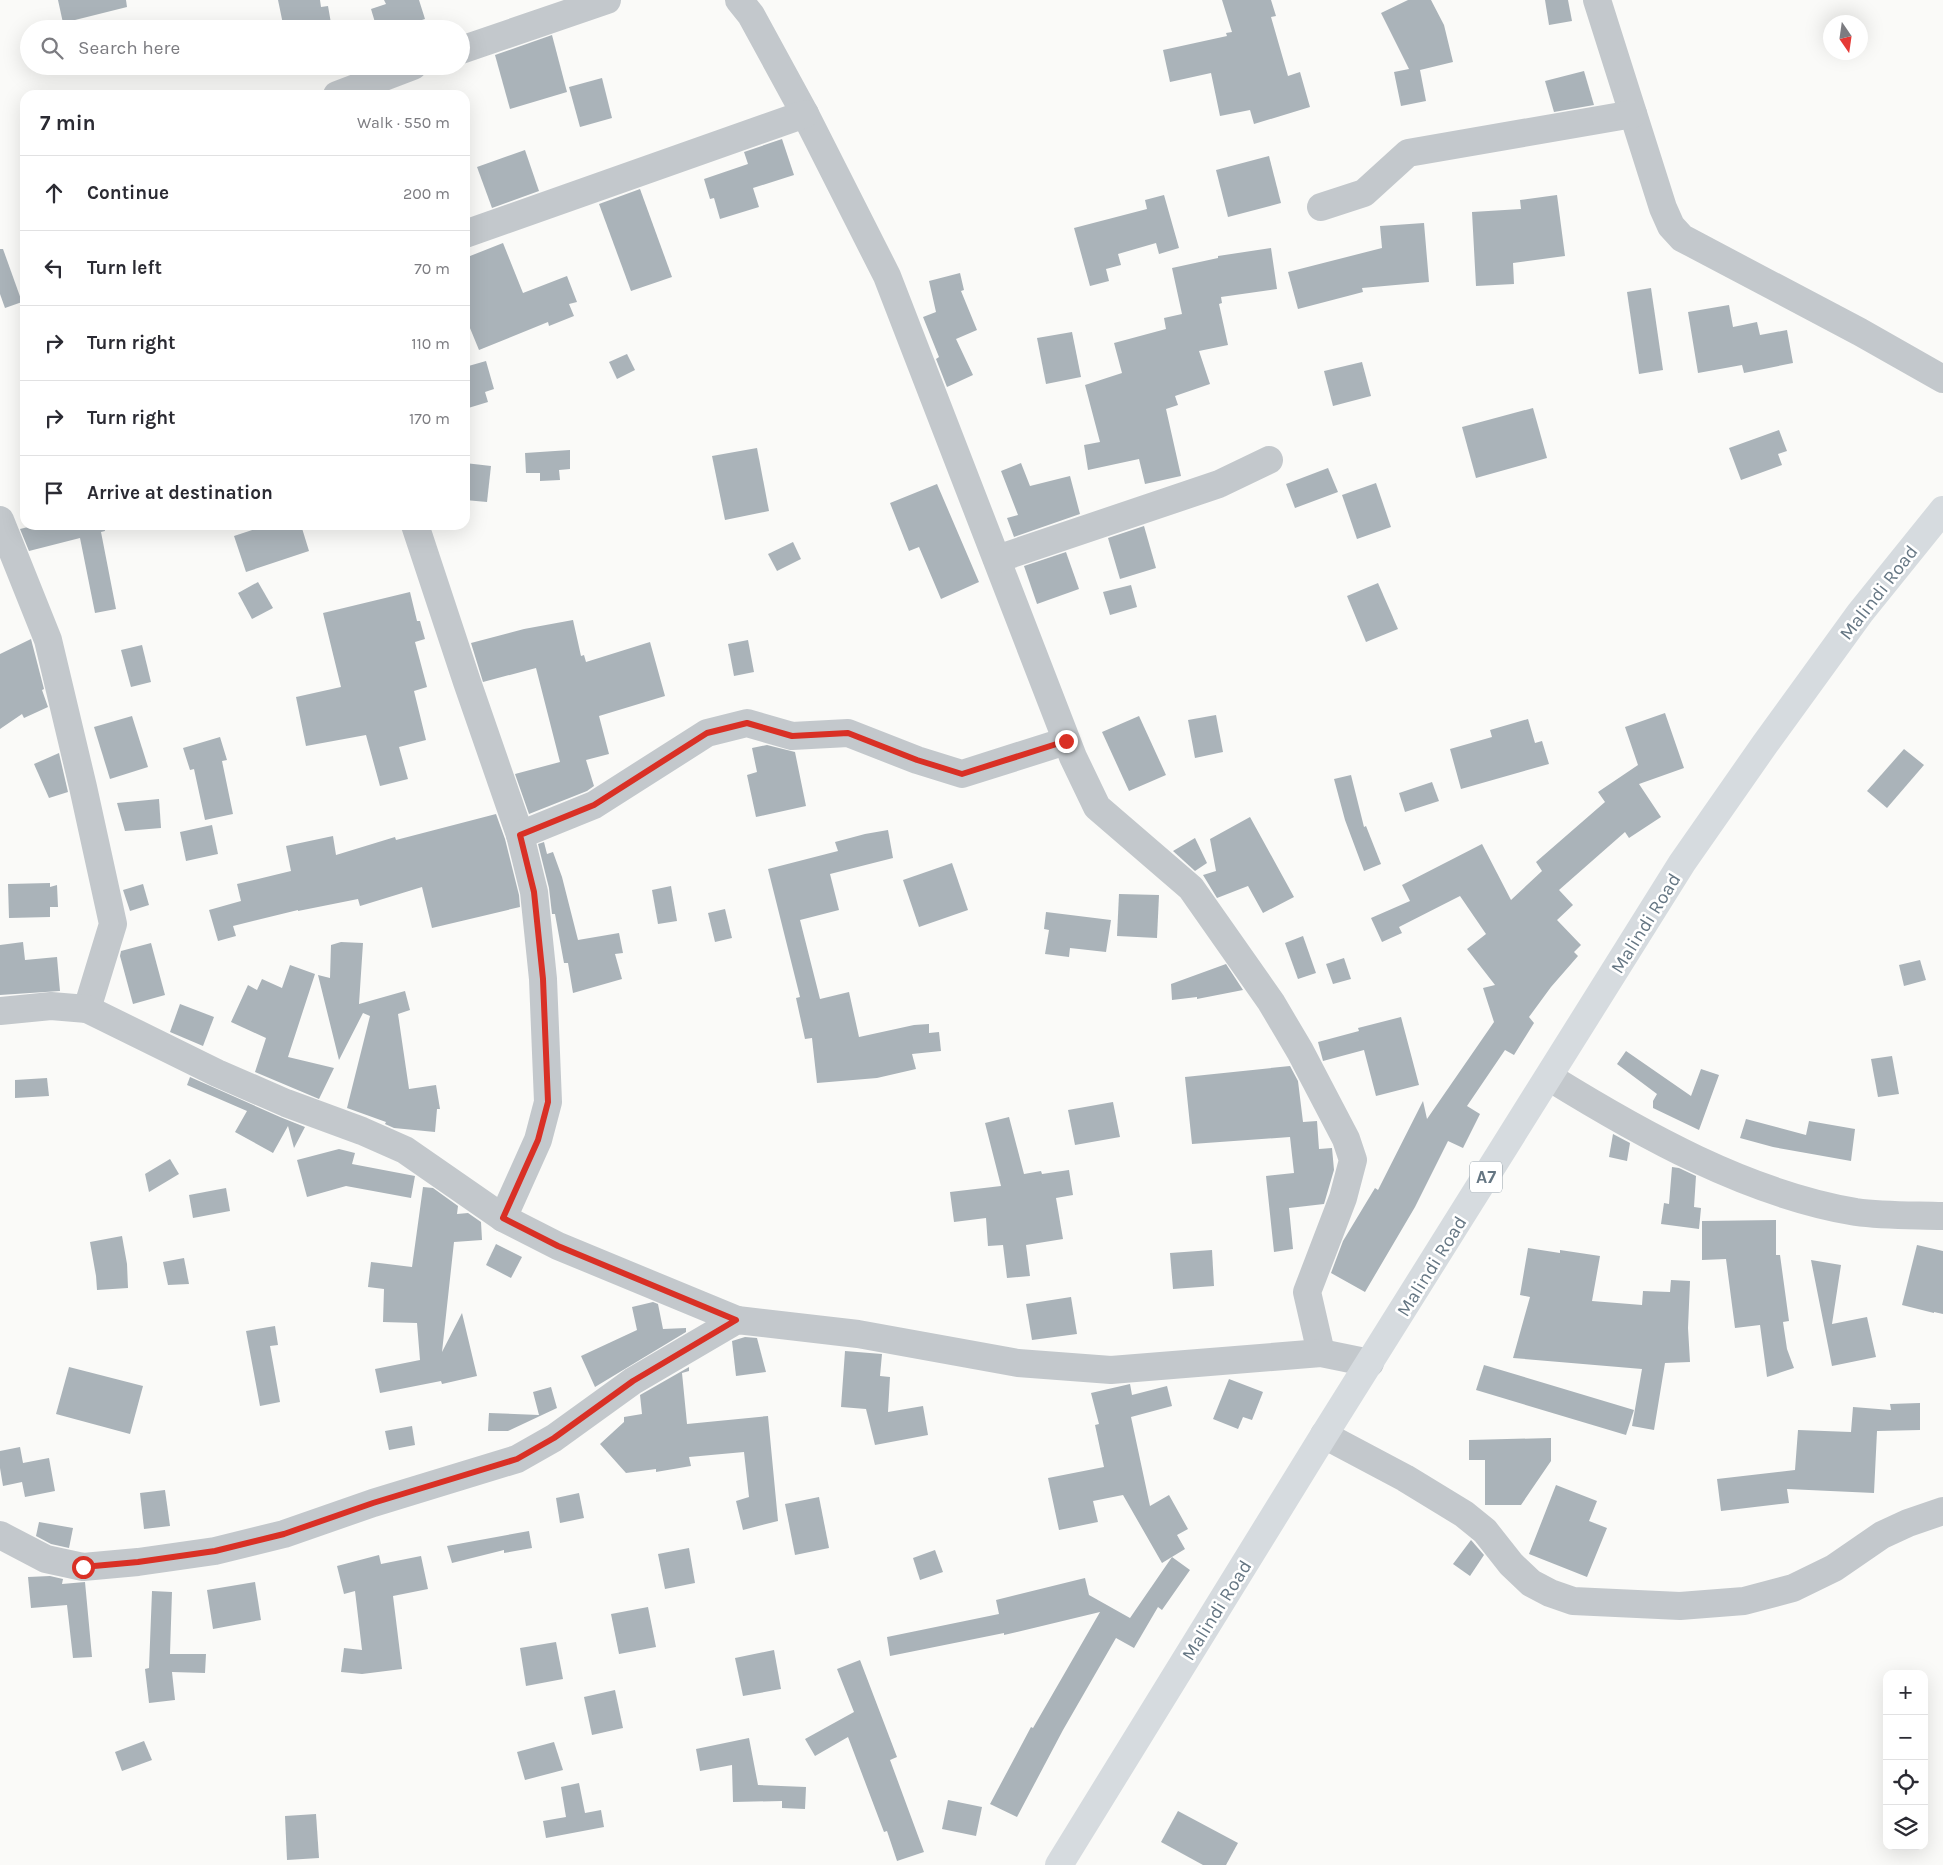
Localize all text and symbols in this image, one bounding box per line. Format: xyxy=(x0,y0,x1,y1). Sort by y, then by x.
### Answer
north arrow xyxy=(1823,15,1868,60)
search box xyxy=(20,20,470,75)
icon: search xyxy=(38,34,66,62)
text: Search here xyxy=(78,37,180,59)
text: 7 min xyxy=(40,111,96,135)
text: Walk · 550 m xyxy=(357,113,450,132)
icon: ahead xyxy=(40,179,68,207)
text: Continue xyxy=(87,182,169,204)
text: 200 m xyxy=(403,184,450,203)
icon: left xyxy=(40,254,68,282)
text: Turn left xyxy=(87,257,162,279)
text: 70 m xyxy=(414,259,450,278)
icon: right xyxy=(40,329,68,357)
text: Turn right xyxy=(87,332,176,354)
text: 110 m xyxy=(411,334,450,353)
icon: right xyxy=(40,404,68,432)
text: Turn right xyxy=(87,407,176,429)
text: 170 m xyxy=(409,409,450,428)
icon: arrive xyxy=(40,479,68,507)
text: Arrive at destination xyxy=(87,482,273,504)
street label: Malindi Road xyxy=(1835,541,1923,644)
route end xyxy=(1055,730,1078,753)
street label: Malindi Road xyxy=(1606,869,1685,978)
road number: A7 xyxy=(1470,1162,1502,1192)
street label: Malindi Road xyxy=(1392,1212,1471,1321)
route start xyxy=(72,1556,95,1579)
street label: Malindi Road xyxy=(1177,1556,1256,1665)
map controls xyxy=(1883,1670,1928,1850)
button: + xyxy=(1883,1670,1928,1715)
button: − xyxy=(1883,1715,1928,1760)
button: locate xyxy=(1883,1760,1928,1805)
button: layers xyxy=(1883,1805,1928,1850)

